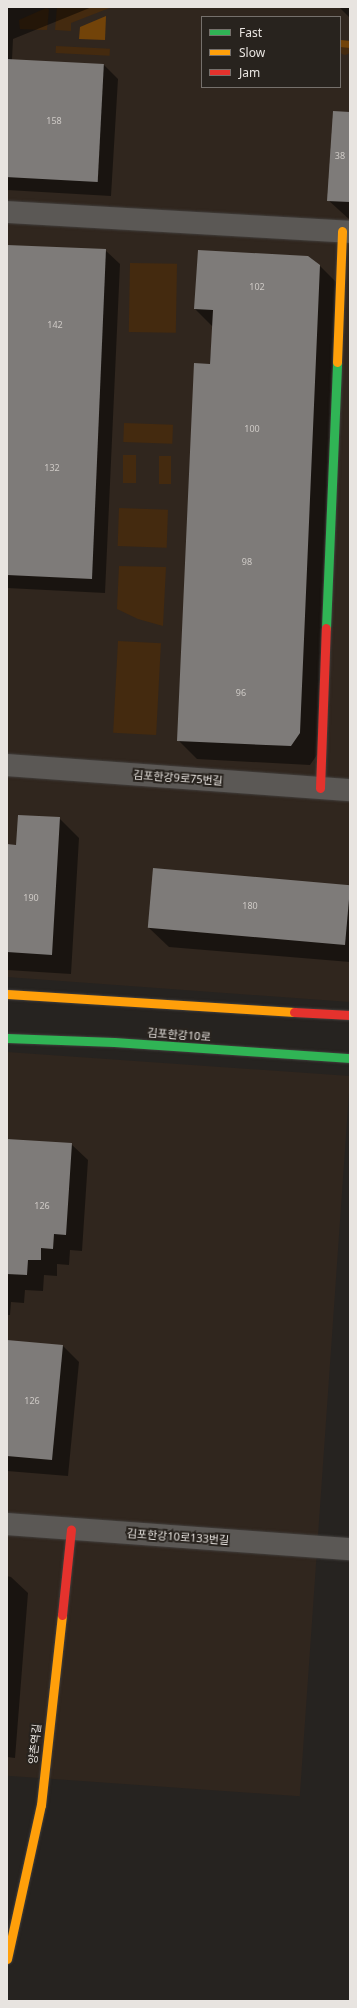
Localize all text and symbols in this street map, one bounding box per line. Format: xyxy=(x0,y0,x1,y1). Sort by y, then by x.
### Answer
legend xyxy=(201,16,341,88)
text: Fast xyxy=(239,24,262,41)
text: Slow xyxy=(239,44,265,61)
text: Jam xyxy=(239,64,260,81)
house number: 158 xyxy=(46,116,62,126)
house number: 38 xyxy=(335,151,345,161)
house number: 102 xyxy=(249,282,265,292)
house number: 142 xyxy=(47,320,63,330)
house number: 100 xyxy=(244,424,260,434)
house number: 132 xyxy=(44,463,60,473)
house number: 98 xyxy=(242,557,252,567)
house number: 96 xyxy=(236,688,246,698)
street label: 김포한강9로75번길 xyxy=(133,768,223,788)
house number: 190 xyxy=(23,893,39,903)
house number: 180 xyxy=(242,901,258,911)
street label: 김포한강10로 xyxy=(147,1026,211,1044)
house number: 126 xyxy=(34,1201,50,1211)
house number: 126 xyxy=(24,1396,40,1406)
street label: 김포한강10로133번길 xyxy=(127,1527,229,1547)
street label: 양촌역길 xyxy=(26,1723,44,1765)

